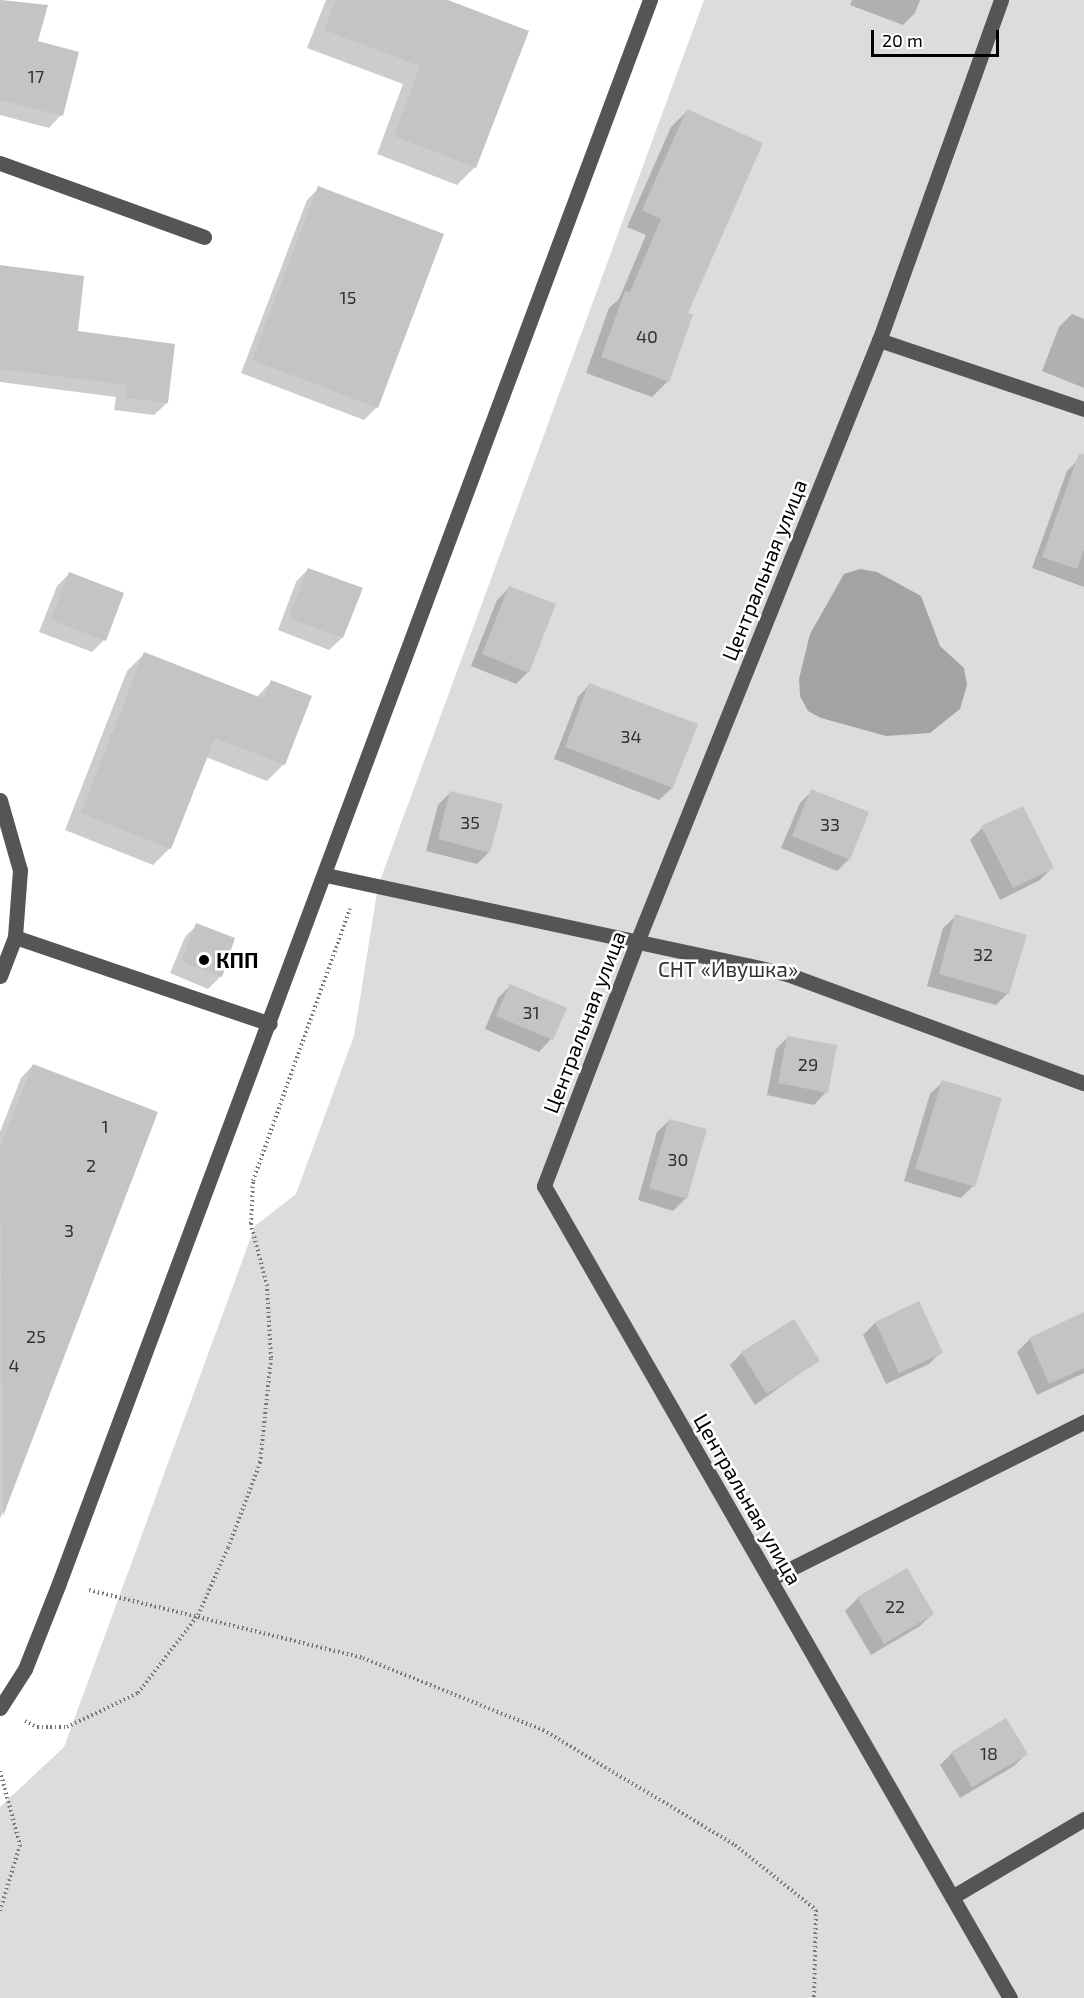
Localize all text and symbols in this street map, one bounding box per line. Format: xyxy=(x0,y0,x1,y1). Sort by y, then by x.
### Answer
scale bar xyxy=(874,18,1002,56)
text: 20 m xyxy=(882,29,923,51)
house number: 17 xyxy=(28,65,44,87)
house number: 15 xyxy=(340,286,356,308)
house number: 40 xyxy=(636,325,658,347)
street label: Центральная улица xyxy=(716,476,812,664)
house number: 34 xyxy=(620,725,642,747)
house number: 35 xyxy=(460,811,480,833)
house number: 33 xyxy=(820,813,840,835)
street label: Центральная улица xyxy=(538,927,630,1117)
house number: 32 xyxy=(973,943,993,965)
place label: КПП xyxy=(216,947,259,973)
marker: КПП xyxy=(197,953,211,967)
park label: СНТ «Ивушка» xyxy=(658,956,798,982)
house number: 31 xyxy=(522,1001,540,1023)
house number: 29 xyxy=(798,1053,818,1075)
house number: 1 xyxy=(101,1115,109,1137)
house number: 30 xyxy=(668,1148,688,1170)
house number: 2 xyxy=(86,1154,96,1176)
house number: 3 xyxy=(64,1219,74,1241)
house number: 25 xyxy=(26,1325,46,1347)
house number: 4 xyxy=(8,1354,20,1376)
street label: Центральная улица xyxy=(689,1409,807,1589)
house number: 22 xyxy=(885,1595,905,1617)
house number: 18 xyxy=(980,1742,998,1764)

